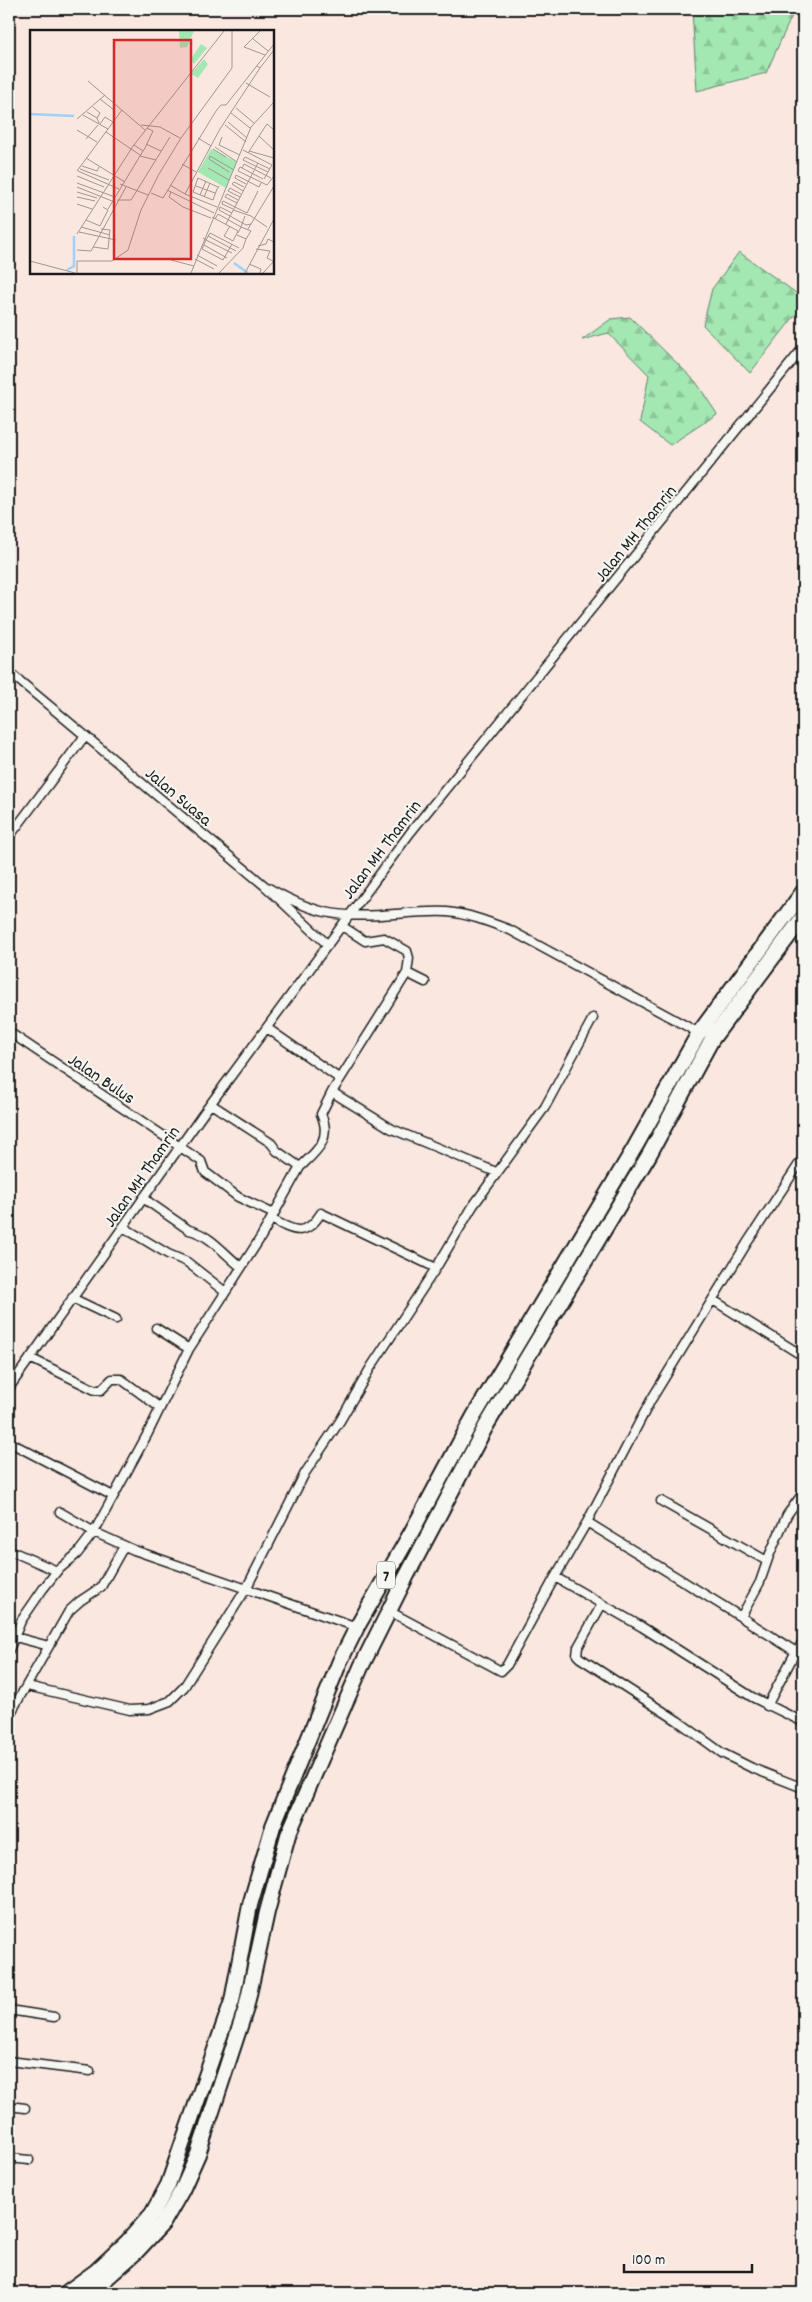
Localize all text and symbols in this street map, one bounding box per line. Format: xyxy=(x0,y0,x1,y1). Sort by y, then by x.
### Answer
inset map xyxy=(30,30,274,274)
street label: Jalan MH Thamrin xyxy=(590,481,684,589)
street label: Jalan Suasa xyxy=(139,763,217,834)
street label: Jalan MH Thamrin xyxy=(337,796,429,905)
street label: Jalan Bulus xyxy=(62,1048,139,1112)
street label: Jalan MH Thamrin xyxy=(99,1122,187,1233)
road number: 7 xyxy=(377,1562,395,1588)
scale bar xyxy=(624,2242,752,2274)
text: 100 m xyxy=(632,2250,665,2272)

